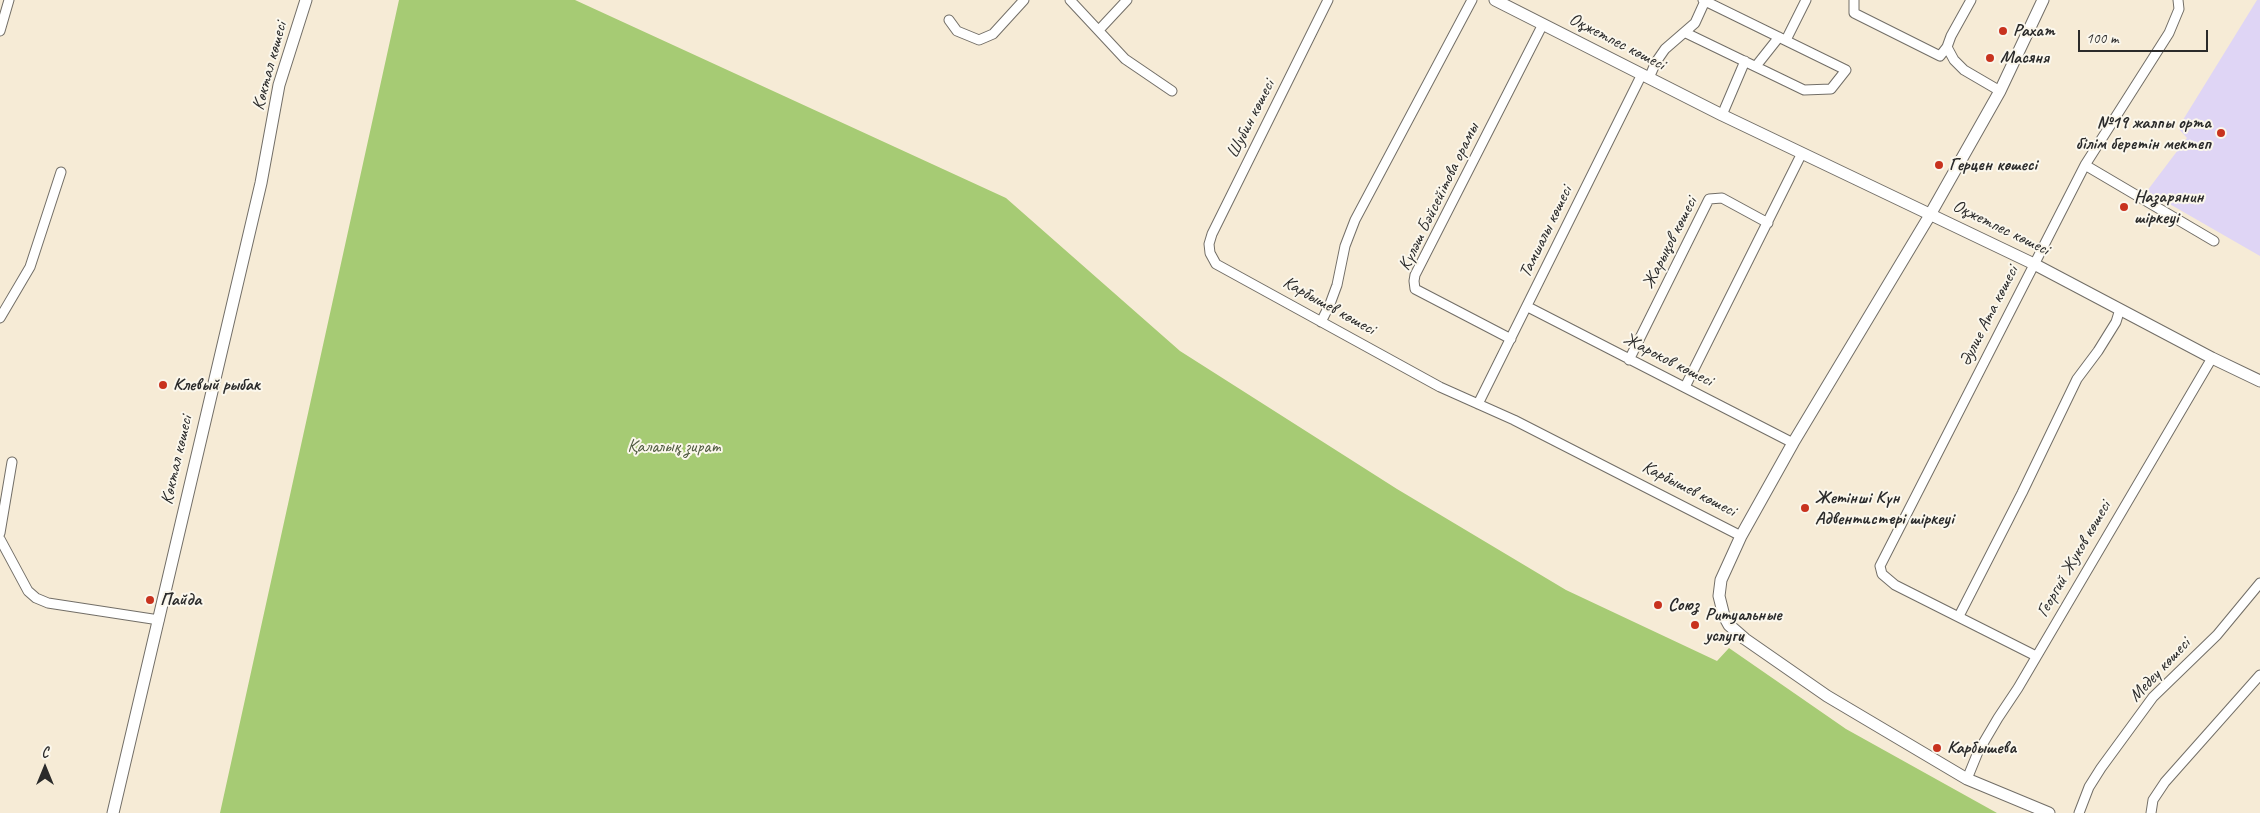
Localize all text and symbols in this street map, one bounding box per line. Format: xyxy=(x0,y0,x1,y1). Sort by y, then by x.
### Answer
street label: Оқжетпес көшесі xyxy=(1565,9,1669,75)
street label: Көктал көшесі xyxy=(248,19,292,113)
place label: Рахат xyxy=(2013,20,2055,42)
scale bar xyxy=(2080,20,2210,52)
marker: Рахат xyxy=(1997,25,2009,37)
text: 100 m xyxy=(2086,29,2118,48)
place label: Масяня xyxy=(2000,47,2049,69)
marker: Масяня xyxy=(1984,52,1996,64)
street label: Шубин көшесі xyxy=(1222,76,1280,162)
place label: №19 жалпы орта білім беретін мектеп xyxy=(2076,112,2211,154)
street label: Күләш Бәйсейітова орамы xyxy=(1394,120,1484,274)
marker: №19 жалпы орта білім беретін мектеп xyxy=(2215,127,2227,139)
place label: Герцен көшесі xyxy=(1949,154,2037,176)
marker: Герцен көшесі xyxy=(1933,159,1945,171)
street label: Тамшалы көшесі xyxy=(1514,183,1578,281)
place label: Назарянин шіркеуі xyxy=(2134,186,2203,228)
street label: Жарықов көшесі xyxy=(1638,193,1702,293)
street label: Оқжетпес көшесі xyxy=(1949,195,2053,261)
marker: Назарянин шіркеуі xyxy=(2118,201,2130,213)
street label: Әулие Ата көшесі xyxy=(1955,262,2023,370)
street label: Карбышев көшесі xyxy=(1279,272,1379,340)
street label: Жароков көшесі xyxy=(1620,328,1716,392)
place label: Клевый рыбак xyxy=(173,374,260,396)
marker: Клевый рыбак xyxy=(157,379,169,391)
street label: Көктал көшесі xyxy=(156,413,198,507)
park label: Қалалық зират xyxy=(627,436,721,458)
street label: Карбышев көшесі xyxy=(1638,456,1740,522)
place label: Жетінші Күн Адвентистері шіркеуі xyxy=(1815,487,1954,530)
street label: Георгий Жуков көшесі xyxy=(2032,497,2116,621)
marker: Жетінші Күн Адвентистері шіркеуі xyxy=(1799,502,1811,514)
place label: Пайда xyxy=(160,589,201,611)
marker: Пайда xyxy=(144,594,156,606)
place label: Союз xyxy=(1668,594,1699,616)
marker: Союз xyxy=(1652,599,1664,611)
place label: Ритуальные услуги xyxy=(1705,604,1781,646)
marker: Ритуальные услуги xyxy=(1689,619,1701,631)
street label: Медеу көшесі xyxy=(2125,633,2195,707)
place label: Карбышева xyxy=(1947,737,2016,759)
marker: Карбышева xyxy=(1931,742,1943,754)
north arrow xyxy=(20,743,70,793)
text: С xyxy=(42,744,48,761)

